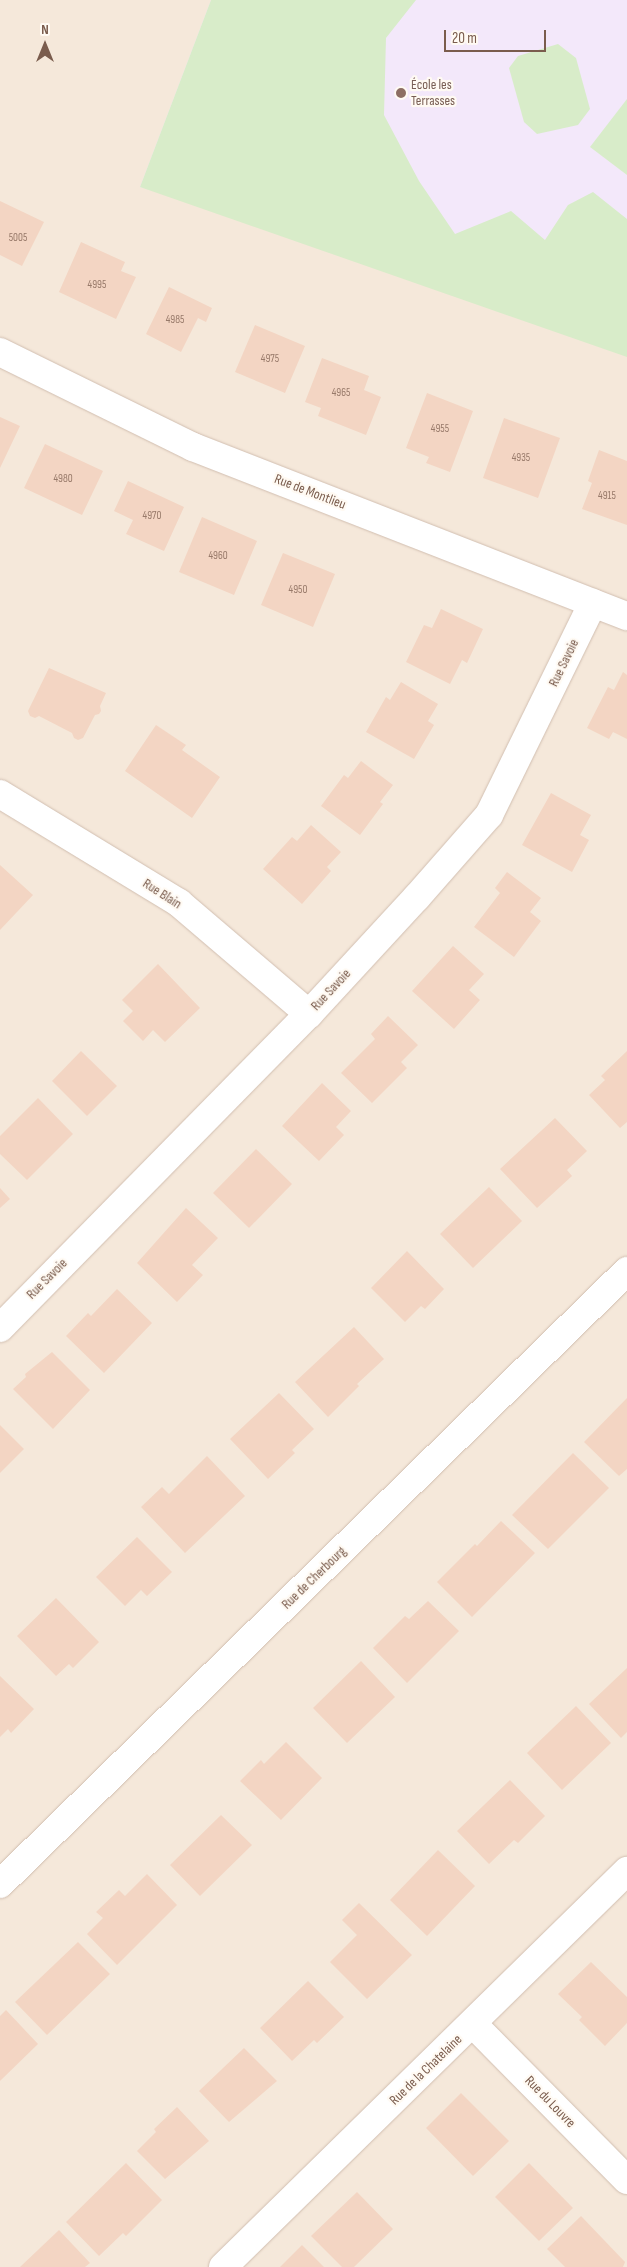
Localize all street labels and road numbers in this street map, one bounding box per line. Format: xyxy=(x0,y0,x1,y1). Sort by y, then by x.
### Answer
street label: Rue de Montlieu xyxy=(272,471,348,513)
street label: Rue Savoie xyxy=(545,636,583,690)
street label: Rue Blain xyxy=(139,875,185,913)
street label: Rue Savoie xyxy=(308,966,354,1014)
street label: Rue Savoie xyxy=(23,1255,71,1303)
street label: Rue de Cherbourg xyxy=(278,1543,350,1613)
street label: Rue de la Chatelaine xyxy=(386,2031,466,2109)
street label: Rue du Louvre xyxy=(521,2073,579,2131)

